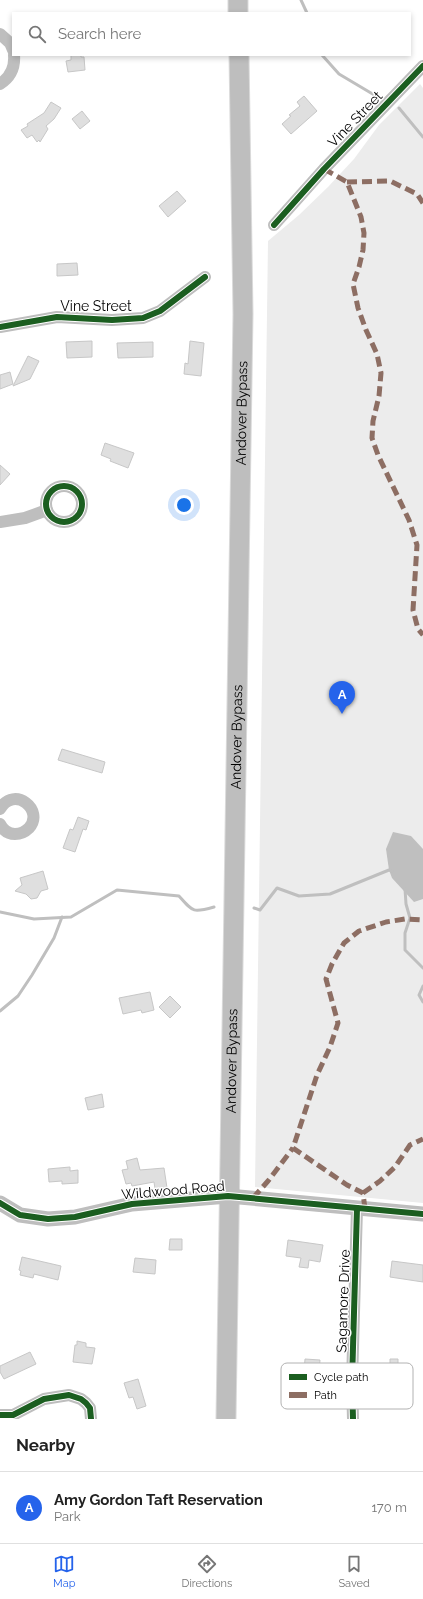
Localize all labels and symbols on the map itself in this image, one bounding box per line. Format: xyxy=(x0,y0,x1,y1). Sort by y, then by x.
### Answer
street label: Vine Street xyxy=(324,88,386,150)
street label: Vine Street xyxy=(60,298,132,314)
street label: Andover Bypass xyxy=(233,360,250,466)
your location xyxy=(174,495,194,515)
pin: A xyxy=(329,681,355,714)
street label: Andover Bypass xyxy=(228,684,245,790)
street label: Andover Bypass xyxy=(223,1008,240,1114)
street label: Wildwood Road xyxy=(121,1178,225,1202)
street label: Sagamore Drive xyxy=(333,1249,353,1353)
legend xyxy=(281,1363,413,1409)
text: Cycle path xyxy=(314,1371,368,1384)
text: Path xyxy=(314,1389,337,1402)

